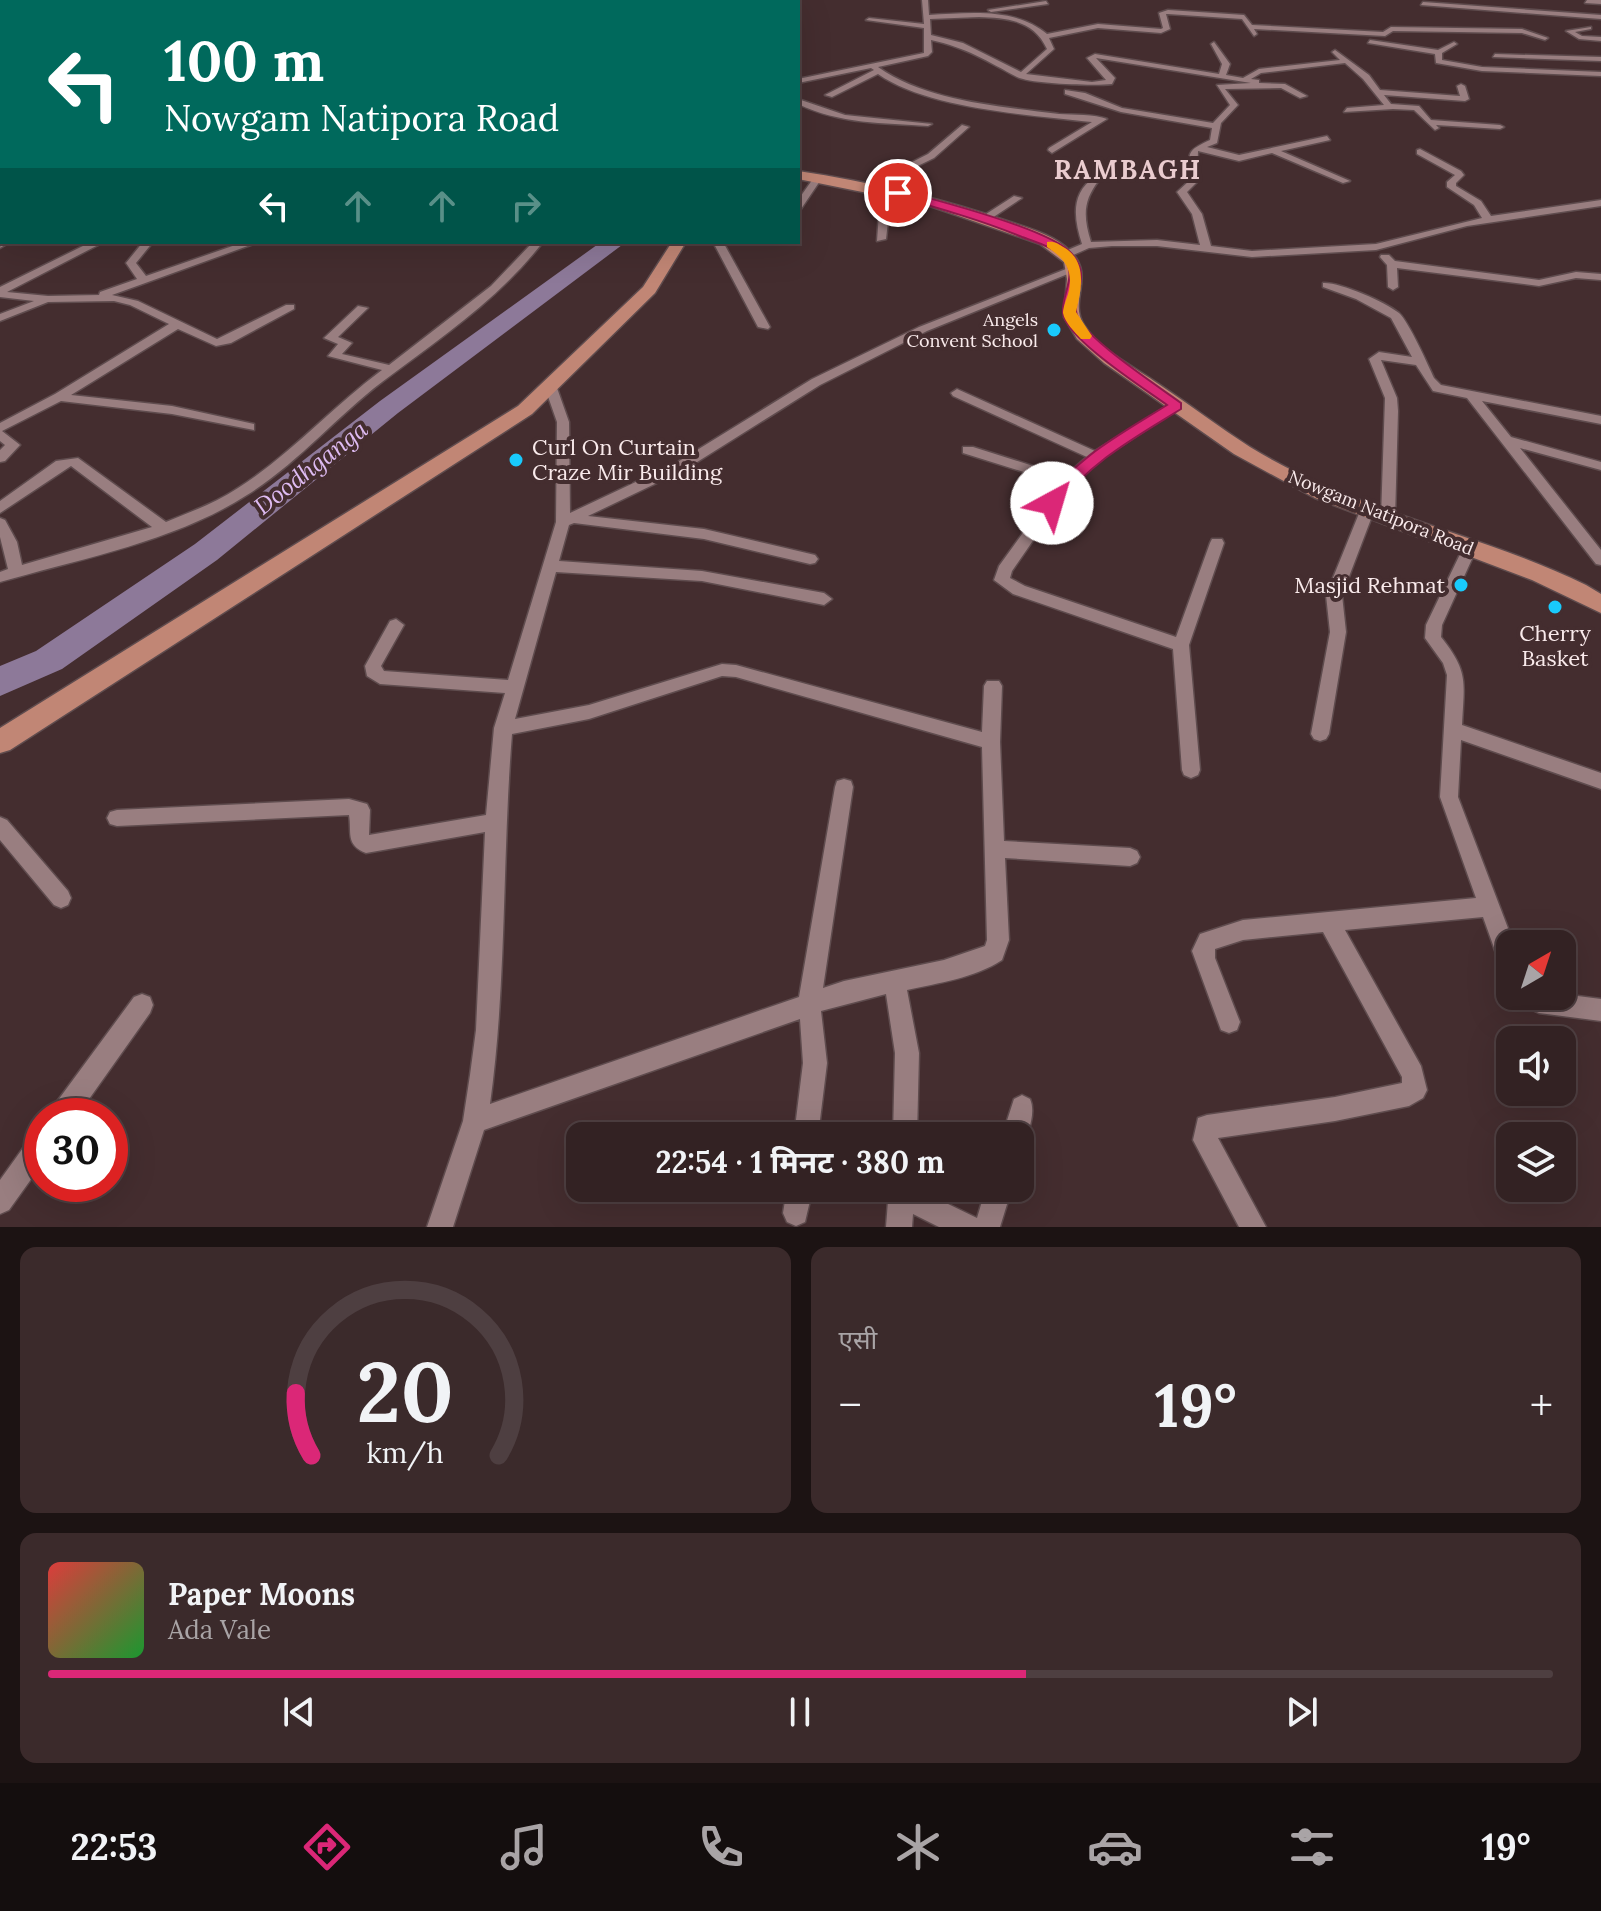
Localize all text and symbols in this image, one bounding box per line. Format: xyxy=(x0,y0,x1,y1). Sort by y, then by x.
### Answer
text: 100 m xyxy=(164,25,324,96)
icon: left xyxy=(32,32,136,136)
text: Nowgam Natipora Road xyxy=(164,95,559,141)
district label: RAMBAGH xyxy=(1054,153,1202,186)
pin xyxy=(864,159,932,227)
icon: arrive xyxy=(876,171,920,215)
icon: left xyxy=(252,184,296,228)
icon: ahead xyxy=(336,184,380,228)
icon: ahead xyxy=(420,184,464,228)
icon: right xyxy=(504,184,548,228)
place label: Angels Convent School xyxy=(906,308,1038,352)
marker: Angels Convent School xyxy=(1045,321,1063,339)
water label: Doodhganga xyxy=(248,413,374,522)
place label: Curl On Curtain Craze Mir Building xyxy=(532,433,723,486)
marker: Curl On Curtain Craze Mir Building xyxy=(507,451,525,469)
position arrow xyxy=(1010,461,1094,545)
street label: Nowgam Natipora Road xyxy=(1285,465,1477,560)
place label: Masjid Rehmat xyxy=(1294,571,1445,599)
marker: Masjid Rehmat xyxy=(1452,576,1470,594)
marker: Cherry Basket xyxy=(1546,598,1564,616)
place label: Cherry Basket xyxy=(1519,619,1591,672)
north arrow xyxy=(1496,930,1576,1010)
map controls xyxy=(1496,930,1576,1202)
button: sound xyxy=(1496,1026,1576,1106)
speed limit sign: 30 xyxy=(24,1098,128,1202)
button: layers xyxy=(1496,1122,1576,1202)
text: 22:54 · 1 मिनट · 380 m xyxy=(655,1143,945,1181)
text: एसी xyxy=(839,1323,877,1356)
text: 20 xyxy=(357,1338,454,1445)
text: 19° xyxy=(1155,1367,1237,1443)
text: − xyxy=(839,1377,862,1433)
text: + xyxy=(1530,1377,1553,1433)
text: km/h xyxy=(367,1434,444,1471)
text: Paper Moons xyxy=(168,1575,355,1613)
text: Ada Vale xyxy=(168,1613,271,1646)
icon: previous xyxy=(277,1690,321,1734)
icon: pause xyxy=(778,1690,822,1734)
icon: next xyxy=(1280,1690,1324,1734)
icon: directions xyxy=(299,1819,355,1875)
icon: music xyxy=(496,1819,552,1875)
icon: phone xyxy=(693,1819,749,1875)
icon: climate xyxy=(890,1819,946,1875)
icon: car xyxy=(1087,1819,1143,1875)
icon: filters xyxy=(1284,1819,1340,1875)
text: 22:53 xyxy=(71,1824,158,1870)
text: 19° xyxy=(1481,1824,1530,1870)

